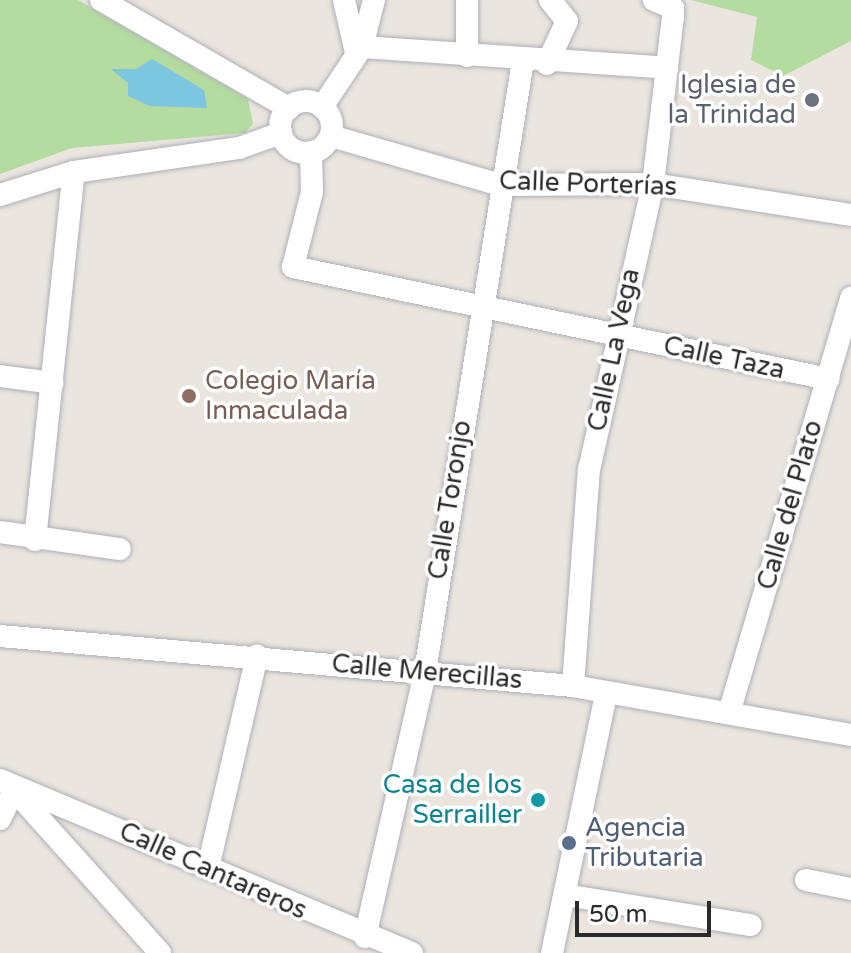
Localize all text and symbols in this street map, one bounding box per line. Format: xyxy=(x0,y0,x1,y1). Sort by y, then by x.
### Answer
place label: Iglesia de la Trinidad xyxy=(668,69,796,130)
marker: Iglesia de la Trinidad xyxy=(803,91,821,109)
street label: Calle Porterías xyxy=(499,165,677,203)
street label: Calle La Vega xyxy=(582,266,646,434)
street label: Calle Taza xyxy=(661,330,787,386)
place label: Colegio María Inmaculada xyxy=(205,365,376,426)
marker: Colegio María Inmaculada xyxy=(180,387,198,405)
street label: Calle del Plato xyxy=(751,417,829,593)
street label: Calle Toronjo xyxy=(422,418,478,582)
street label: Calle Merecillas xyxy=(330,648,524,696)
place label: Casa de los Serrailler xyxy=(383,769,522,830)
marker: Casa de los Serrailler xyxy=(529,791,547,809)
place label: Agencia Tributaria xyxy=(585,812,704,874)
street label: Calle Cantareros xyxy=(114,816,312,926)
marker: Agencia Tributaria xyxy=(560,834,578,852)
scale bar xyxy=(579,885,715,935)
text: 50 m xyxy=(589,900,647,929)

